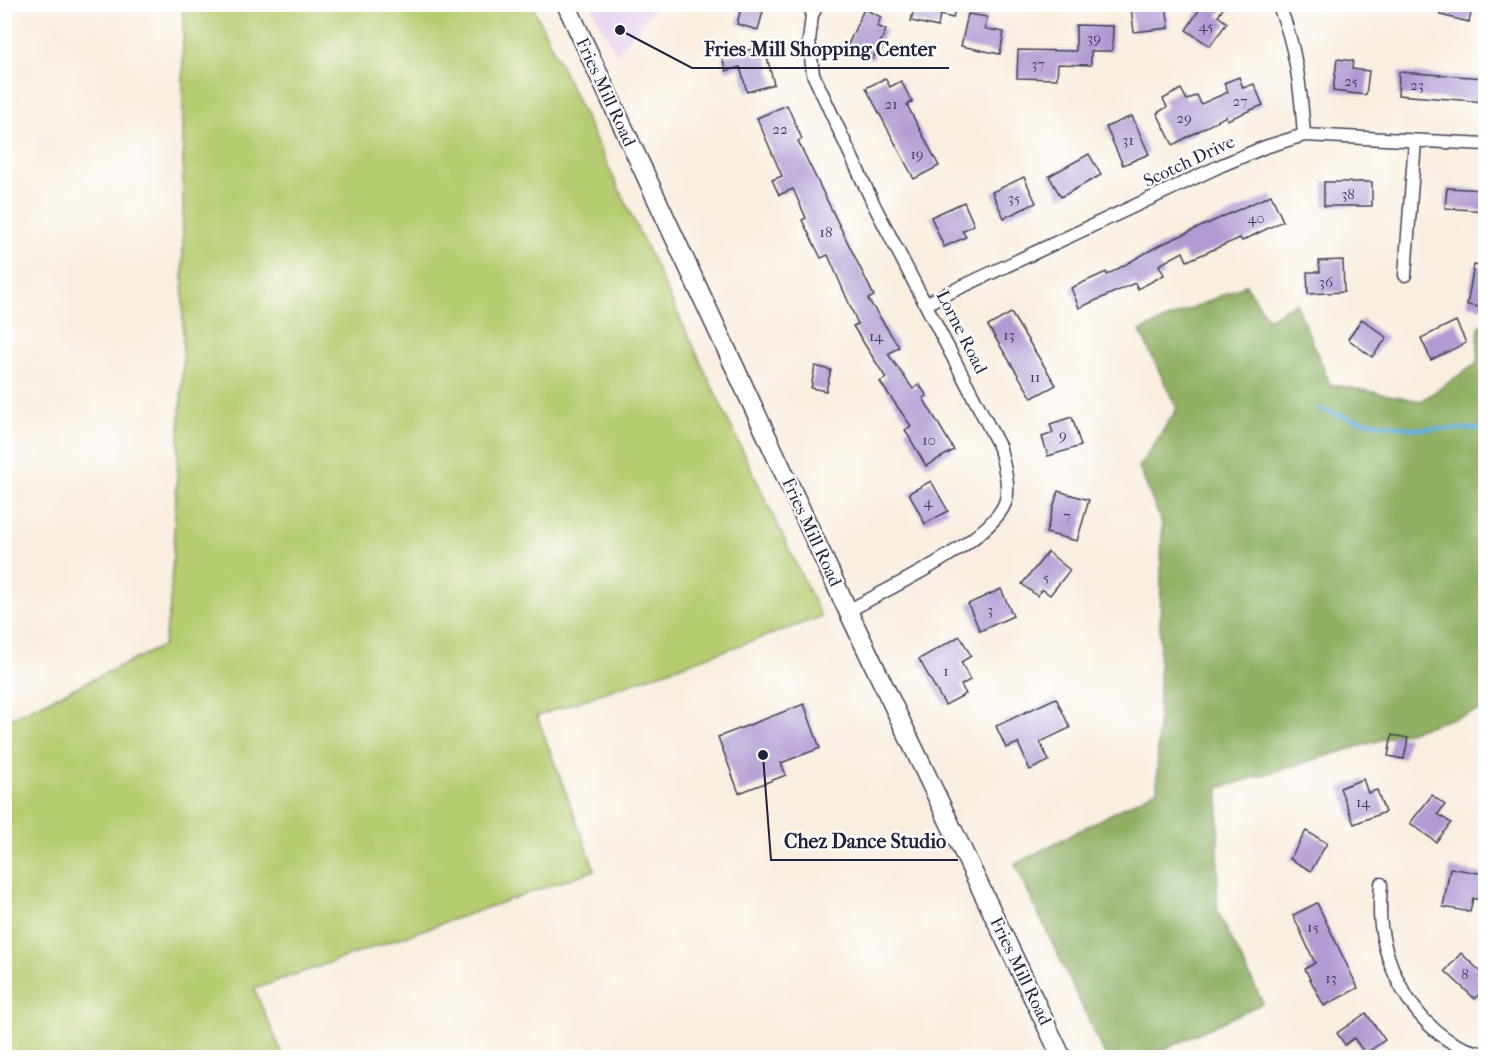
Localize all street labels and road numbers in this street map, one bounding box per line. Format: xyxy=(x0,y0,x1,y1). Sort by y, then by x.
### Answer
street label: Fries Mill Road xyxy=(571,34,640,150)
street label: Scotch Drive xyxy=(1140,131,1238,192)
street label: Lorne Road xyxy=(932,287,992,378)
street label: Fries Mill Road xyxy=(777,474,846,590)
street label: Fries Mill Road xyxy=(985,914,1056,1029)

